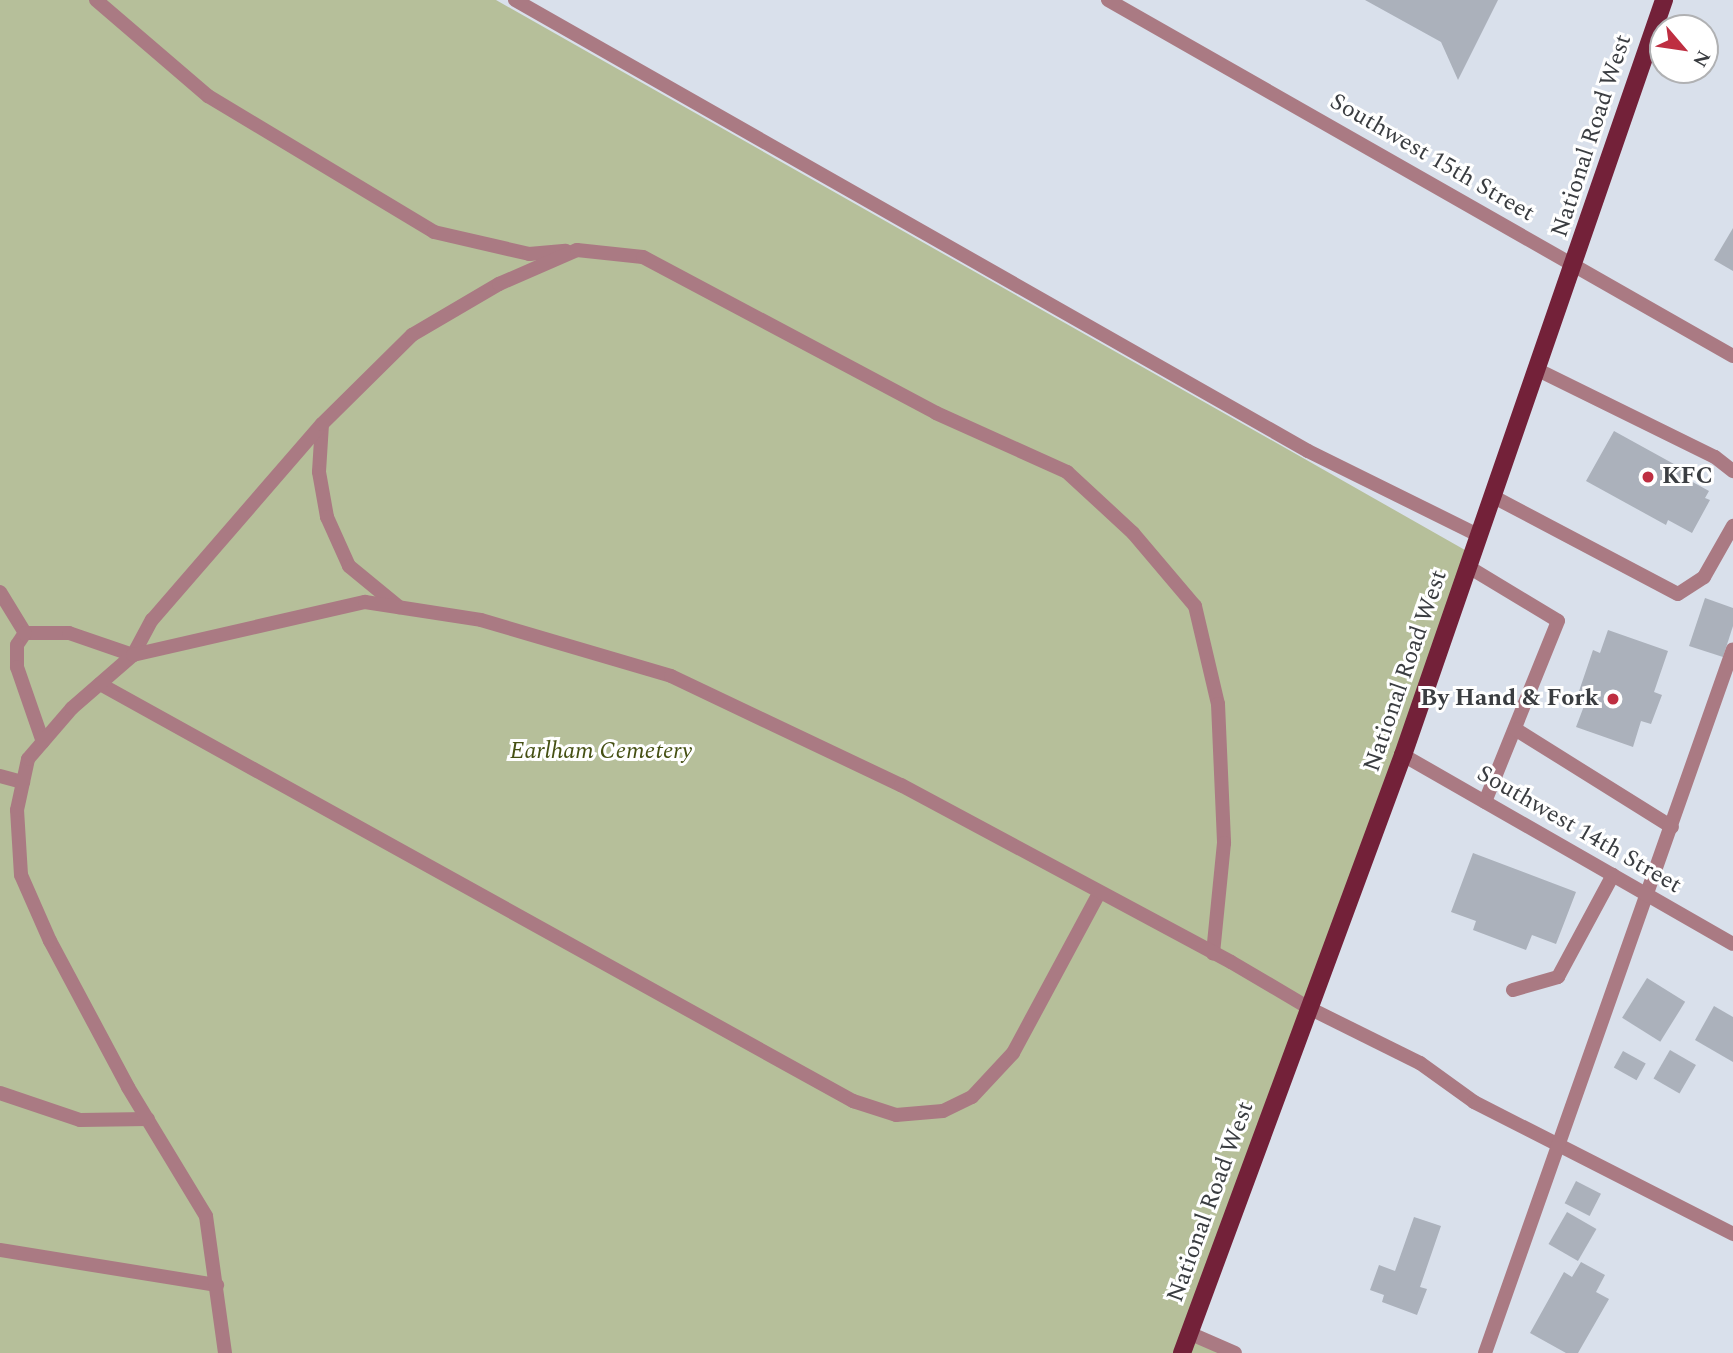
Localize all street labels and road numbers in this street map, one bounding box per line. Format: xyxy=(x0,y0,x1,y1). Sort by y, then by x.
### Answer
street label: National Road West xyxy=(1546,31,1638,241)
street label: Southwest 15th Street xyxy=(1325,88,1539,228)
street label: National Road West xyxy=(1358,566,1454,776)
street label: Southwest 14th Street xyxy=(1472,760,1686,900)
street label: National Road West xyxy=(1161,1098,1261,1306)

